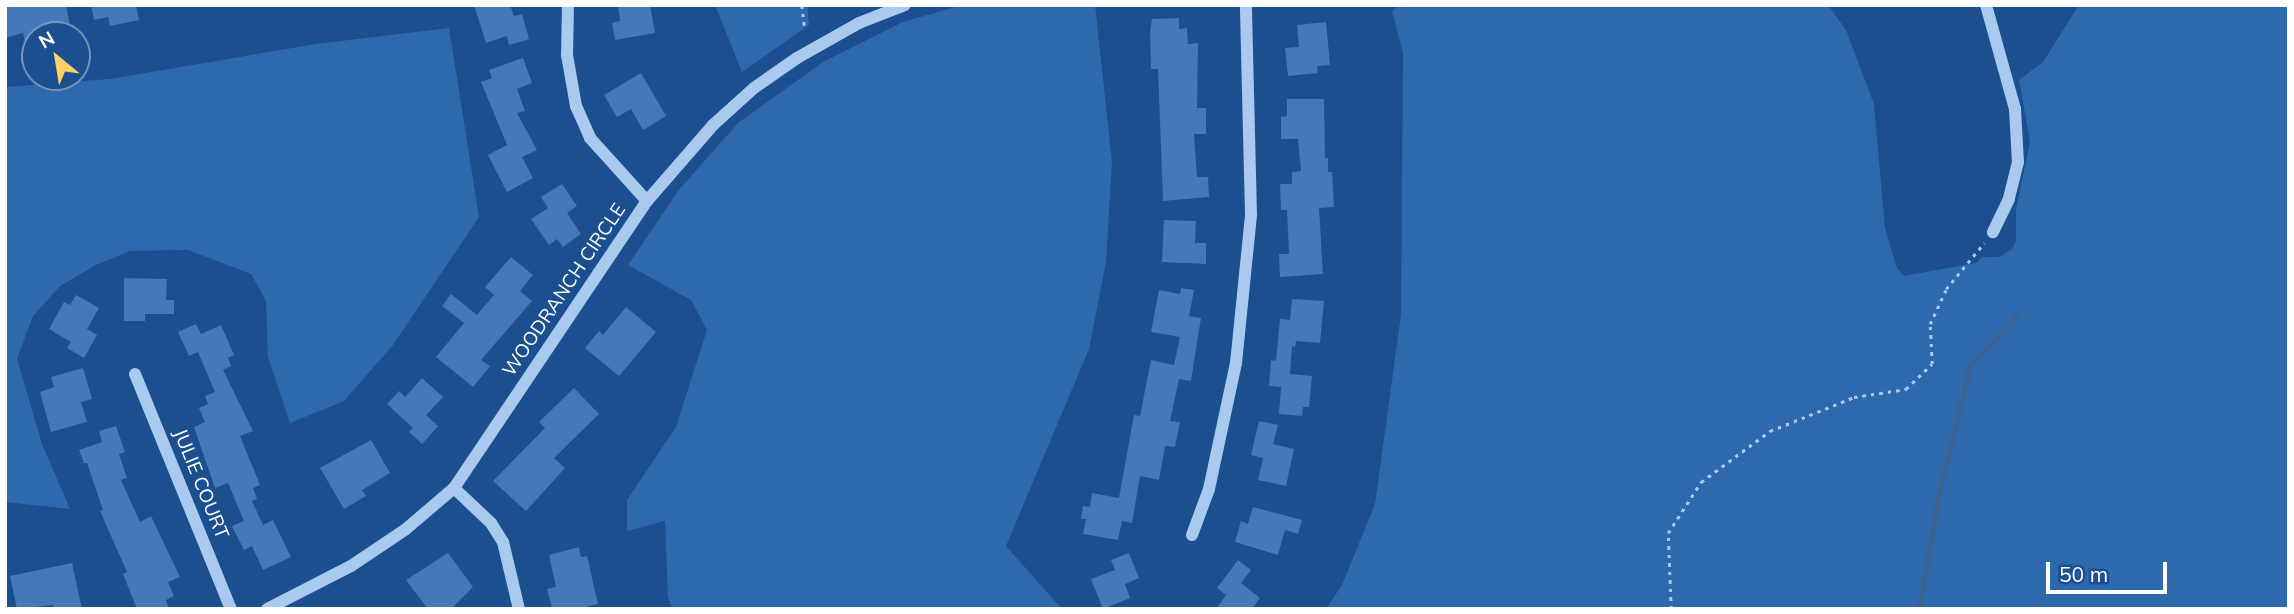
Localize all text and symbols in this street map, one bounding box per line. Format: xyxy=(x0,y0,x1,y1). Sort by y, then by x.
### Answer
north arrow xyxy=(21,21,91,91)
text: N xyxy=(34,26,59,54)
street label: WOODRANCH CIRCLE xyxy=(498,199,630,381)
street label: JULIE COURT xyxy=(169,426,233,542)
scale bar xyxy=(2049,548,2170,592)
text: 50 m xyxy=(2059,561,2108,587)

